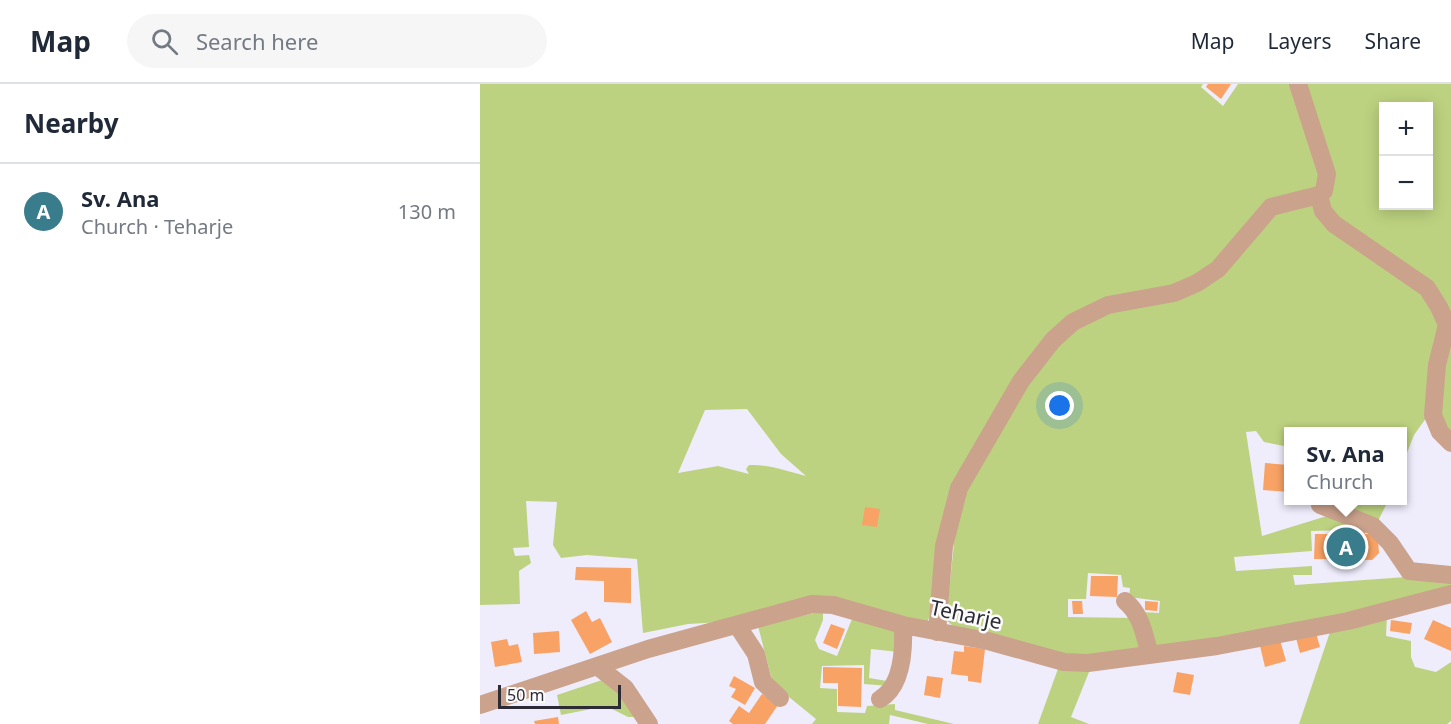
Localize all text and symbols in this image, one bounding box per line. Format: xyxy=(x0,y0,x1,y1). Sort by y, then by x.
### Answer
search box xyxy=(127,14,547,68)
text: Map xyxy=(30,22,91,60)
icon: search xyxy=(148,25,181,58)
text: Search here xyxy=(196,26,318,56)
text: Map xyxy=(1191,27,1235,55)
text: Layers xyxy=(1268,27,1332,55)
text: Share xyxy=(1365,27,1421,55)
map controls xyxy=(1379,102,1433,210)
button: + xyxy=(1379,102,1433,156)
text: Nearby xyxy=(24,105,119,141)
button: − xyxy=(1379,156,1433,210)
text: Sv. Ana xyxy=(81,183,159,213)
text: A xyxy=(37,198,50,225)
text: 130 m xyxy=(398,198,456,225)
text: Church · Teharje xyxy=(81,213,233,240)
your location xyxy=(1045,391,1074,420)
popup xyxy=(1284,427,1407,505)
text: Sv. Ana xyxy=(1306,438,1385,468)
text: Church xyxy=(1306,468,1373,495)
pin: A xyxy=(1326,524,1366,570)
street label: Teharje xyxy=(928,593,1005,635)
scale bar xyxy=(498,682,621,710)
text: 50 m xyxy=(507,684,544,706)

